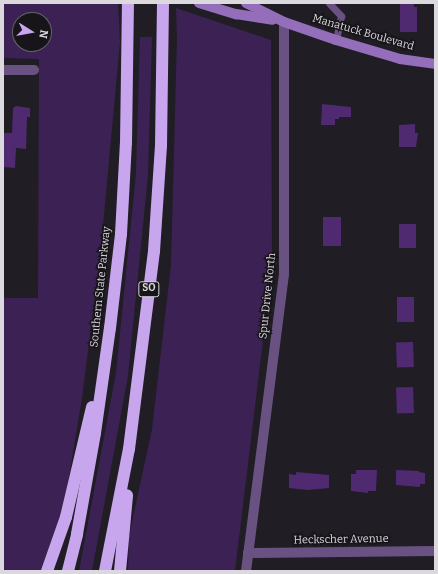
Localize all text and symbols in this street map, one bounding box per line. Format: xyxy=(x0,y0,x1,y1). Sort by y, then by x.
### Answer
north arrow xyxy=(12,12,52,52)
street label: Manatuck Boulevard xyxy=(311,12,415,54)
text: N xyxy=(36,29,50,40)
street label: Southern State Parkway xyxy=(88,226,114,348)
street label: Spur Drive North xyxy=(257,252,279,340)
road number: SO xyxy=(138,281,160,297)
street label: Heckscher Avenue xyxy=(293,533,389,547)

